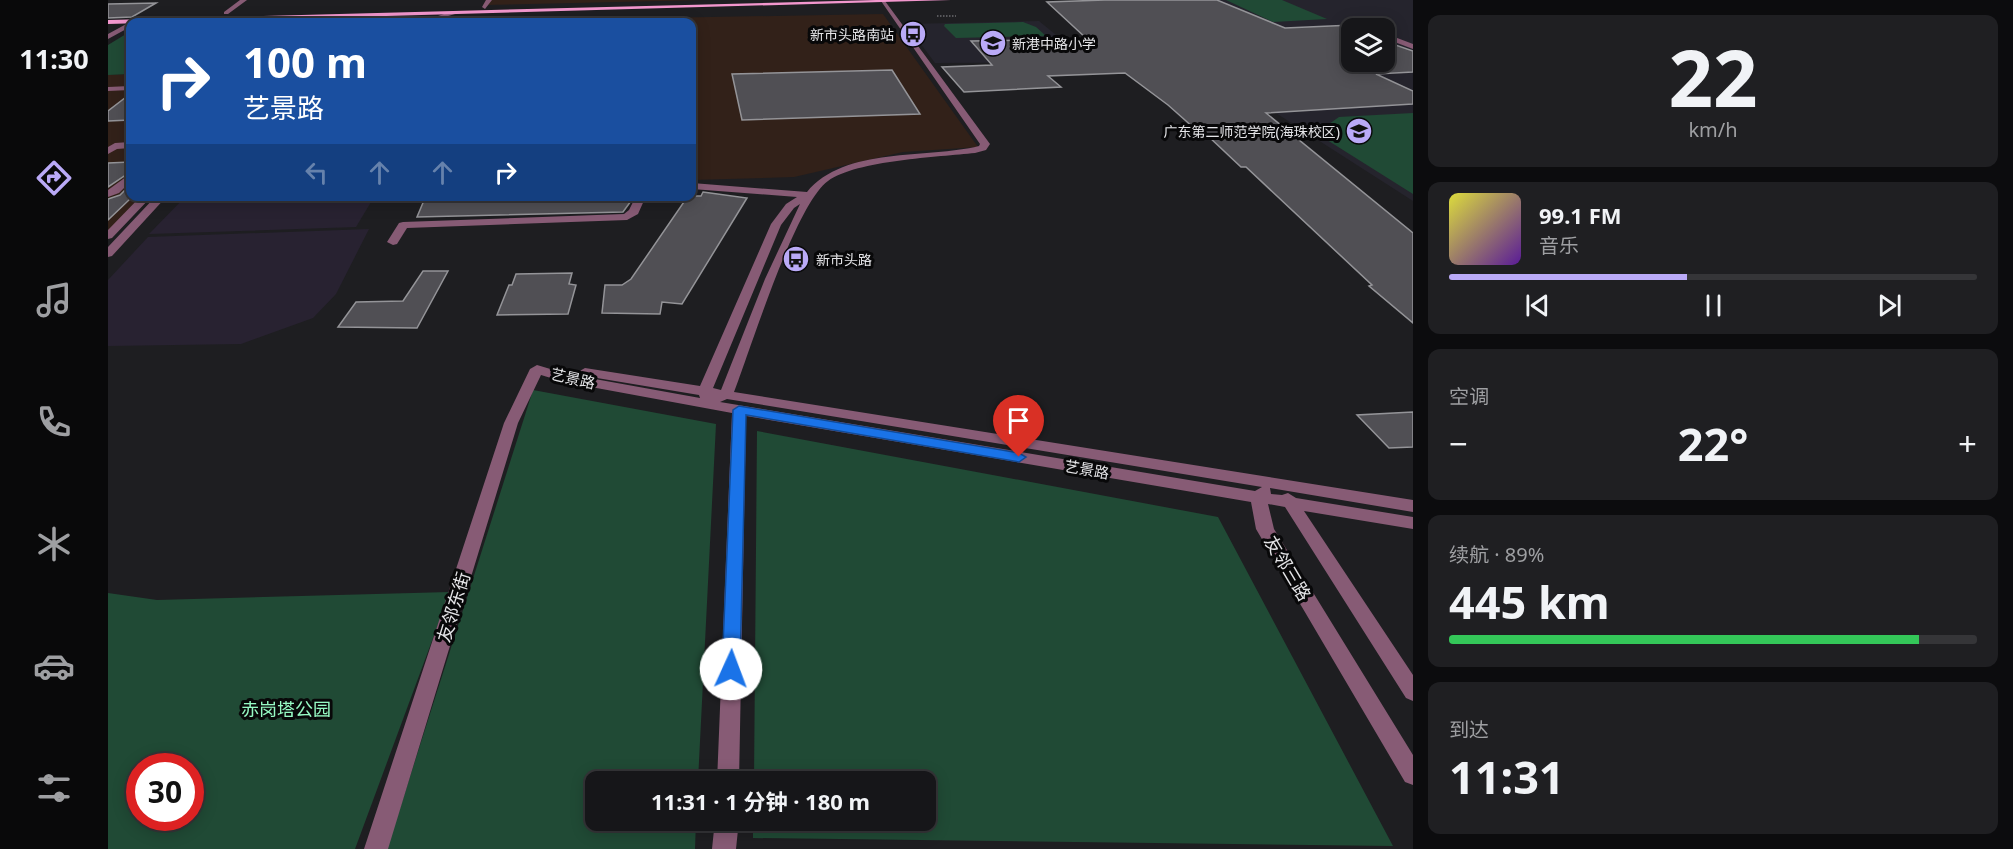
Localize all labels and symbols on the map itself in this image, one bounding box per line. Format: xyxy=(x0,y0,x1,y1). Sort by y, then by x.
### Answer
bus stop icon: 新市头路南站 xyxy=(898,19,928,49)
place label: 新市头路南站 xyxy=(810,25,894,44)
school or university icon: 新港中路小学 xyxy=(978,28,1008,58)
place label: 新港中路小学 xyxy=(1012,34,1096,53)
school or university icon: 广东第二师范学院(海珠校区) xyxy=(1344,116,1374,146)
place label: 广东第二师范学院(海珠校区) xyxy=(1164,122,1340,141)
bus stop icon: 新市头路 xyxy=(781,244,811,274)
place label: 新市头路 xyxy=(816,250,872,269)
street label: 艺景路 xyxy=(549,363,597,393)
pin xyxy=(993,395,1044,457)
street label: 艺景路 xyxy=(1063,455,1111,483)
street label: 友邻三路 xyxy=(1259,531,1317,605)
street label: 友邻东街 xyxy=(431,569,475,645)
position arrow xyxy=(699,637,763,701)
park label: 赤岗塔公园 xyxy=(241,697,331,721)
speed limit sign: 30 xyxy=(126,753,204,831)

